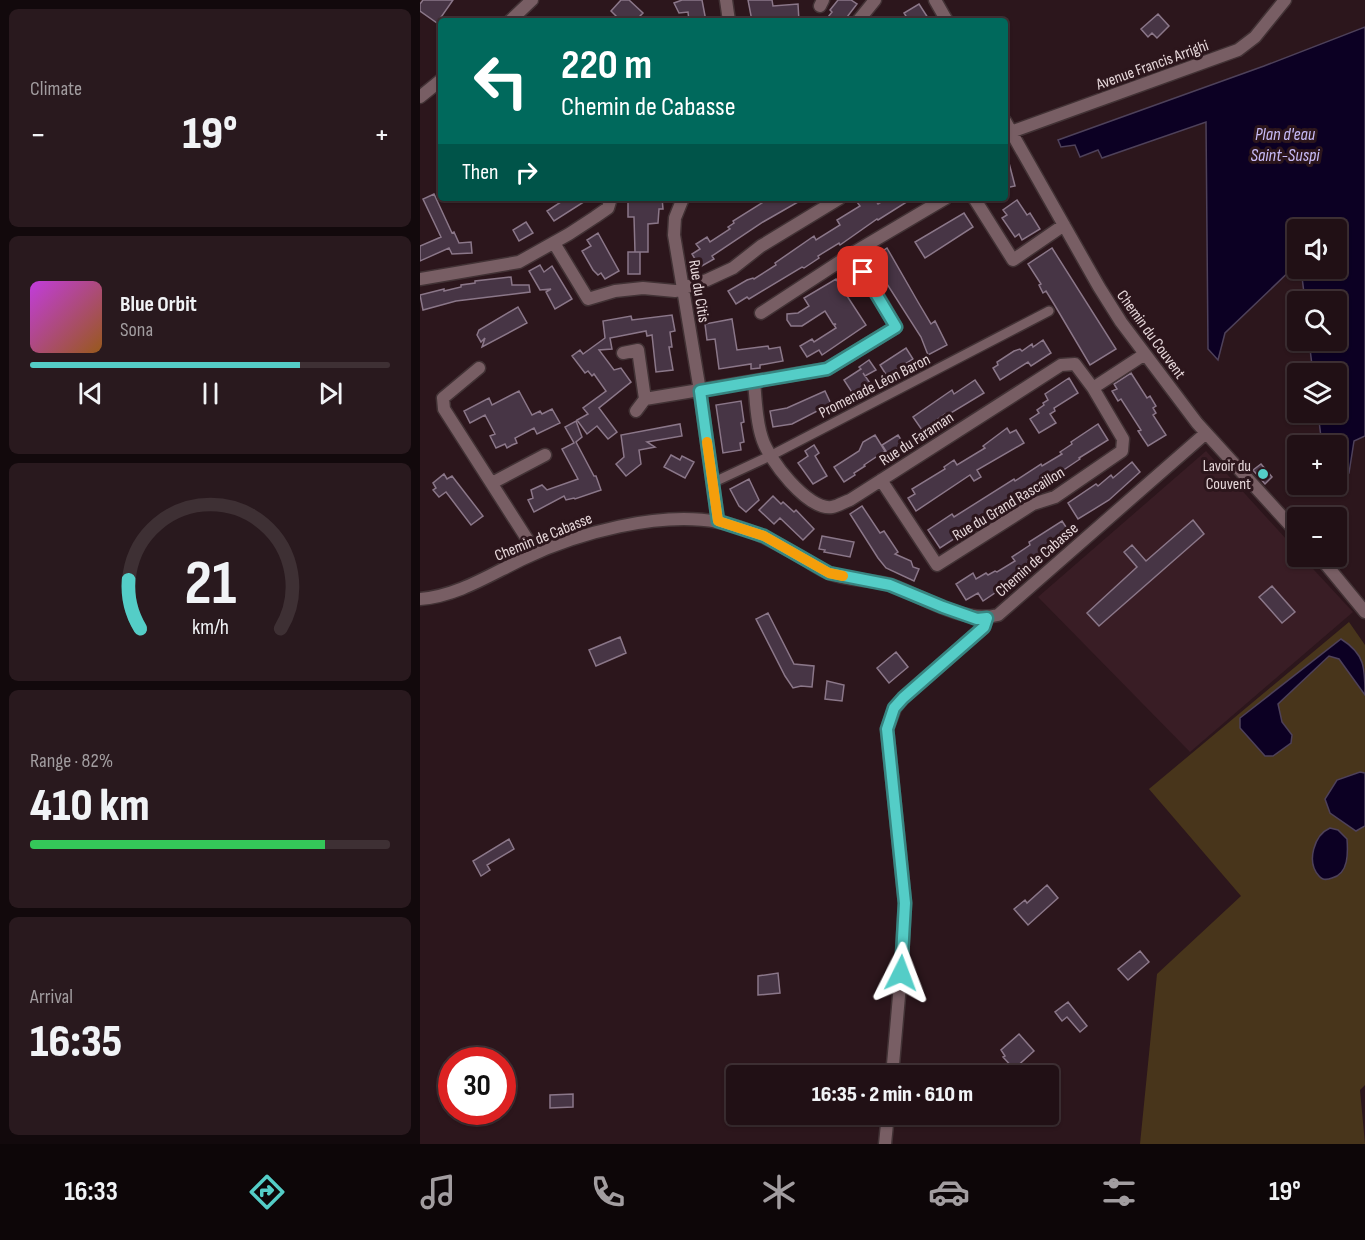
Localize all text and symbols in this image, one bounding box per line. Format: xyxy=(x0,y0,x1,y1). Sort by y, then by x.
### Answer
street label: Avenue Francis Arrighi xyxy=(1093,36,1211,95)
text: 220 m xyxy=(561,40,652,91)
icon: left xyxy=(462,42,540,120)
text: Climate xyxy=(30,77,82,101)
text: Chemin de Cabasse xyxy=(561,91,736,123)
text: 19° xyxy=(183,107,237,162)
text: − xyxy=(30,115,46,155)
text: + xyxy=(374,115,390,155)
water label: Plan d'eau Saint-Suspi xyxy=(1250,124,1320,166)
icon: right xyxy=(510,156,543,189)
text: Then xyxy=(462,159,498,186)
map controls xyxy=(1287,219,1347,567)
button: sound xyxy=(1287,219,1347,279)
pin xyxy=(837,246,888,297)
icon: arrive xyxy=(846,255,879,288)
street label: Rue du Citis xyxy=(684,258,713,324)
street label: Chemin du Couvent xyxy=(1112,287,1189,383)
text: Blue Orbit xyxy=(120,291,197,318)
button: search xyxy=(1287,291,1347,351)
text: Sona xyxy=(120,318,153,342)
street label: Promenade Léon Baron xyxy=(816,350,934,423)
button: layers xyxy=(1287,363,1347,423)
icon: previous xyxy=(74,377,107,410)
icon: pause xyxy=(194,377,227,410)
icon: next xyxy=(314,377,347,410)
street label: Rue du Faraman xyxy=(876,408,958,470)
button: + xyxy=(1287,435,1347,495)
place label: Lavoir du Couvent xyxy=(1203,457,1251,494)
street label: Rue du Grand Rascaillon xyxy=(949,463,1068,545)
marker: Lavoir du Couvent xyxy=(1256,467,1270,481)
button: − xyxy=(1287,507,1347,567)
street label: Chemin de Cabasse xyxy=(492,509,595,566)
street label: Chemin de Cabasse xyxy=(992,519,1082,601)
text: 21 xyxy=(184,547,236,622)
text: km/h xyxy=(191,615,229,640)
text: Range · 82% xyxy=(30,749,113,773)
text: 410 km xyxy=(30,779,150,834)
position arrow xyxy=(869,941,933,1005)
text: Arrival xyxy=(30,985,73,1009)
text: 16:35 xyxy=(30,1015,122,1070)
speed limit sign: 30 xyxy=(438,1047,516,1125)
text: 16:35 · 2 min · 610 m xyxy=(812,1081,973,1108)
icon: directions xyxy=(246,1171,288,1213)
icon: music xyxy=(417,1171,459,1213)
icon: phone xyxy=(587,1171,629,1213)
icon: climate xyxy=(758,1171,800,1213)
icon: car xyxy=(928,1171,970,1213)
icon: filters xyxy=(1098,1171,1140,1213)
text: 16:33 xyxy=(64,1176,118,1208)
text: 19° xyxy=(1269,1176,1301,1208)

